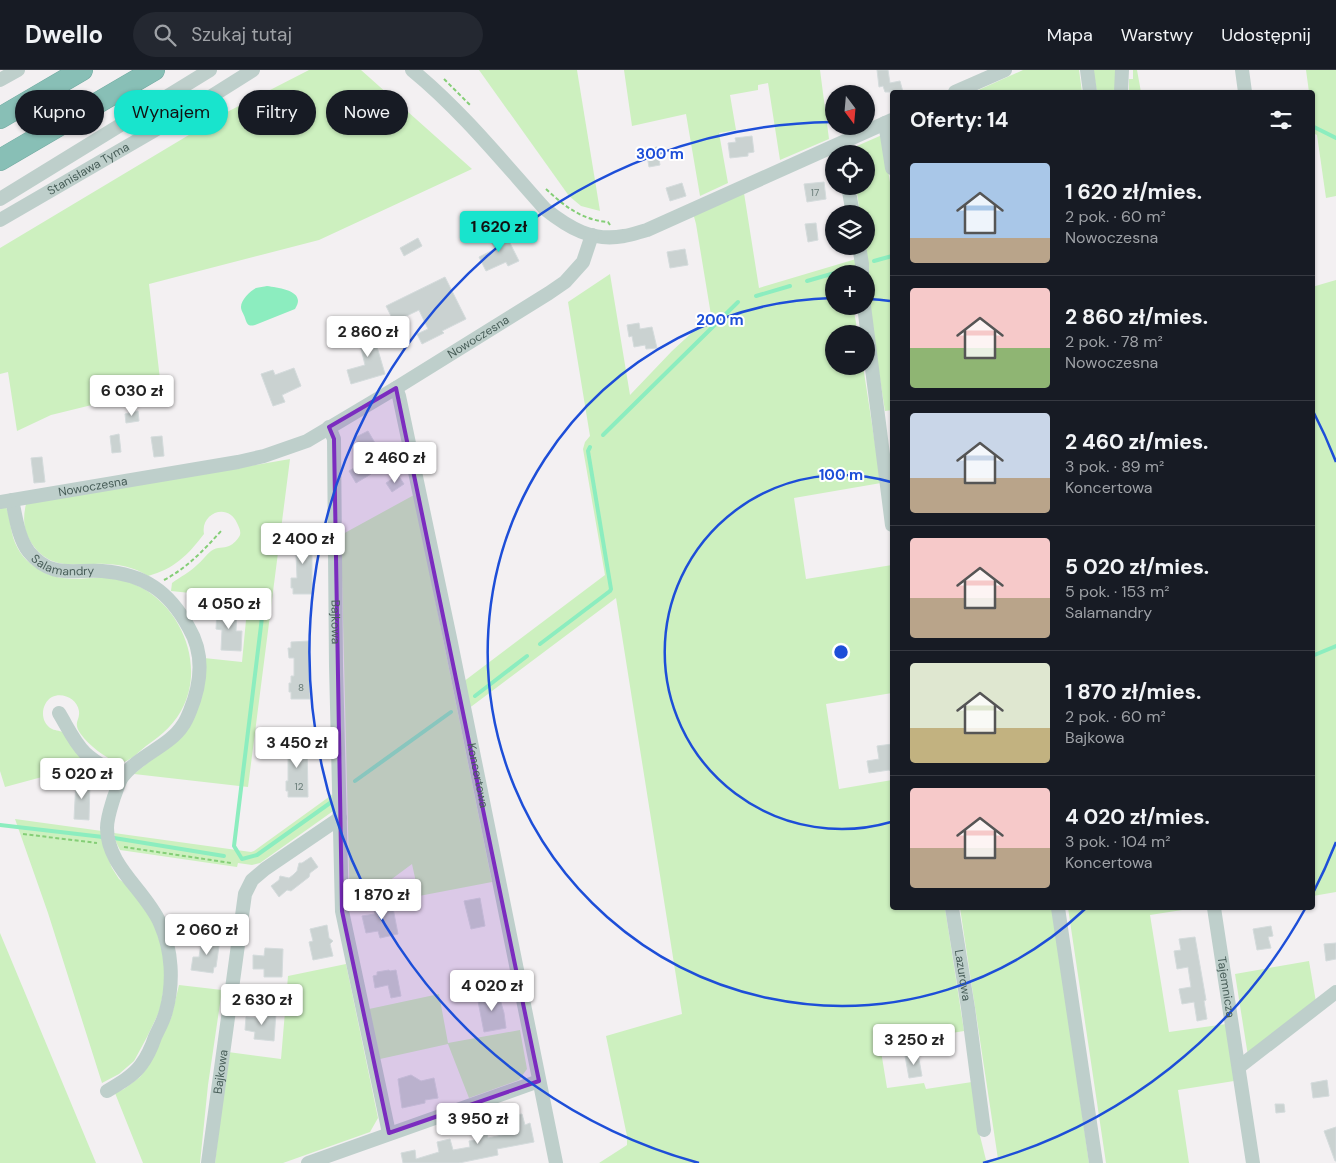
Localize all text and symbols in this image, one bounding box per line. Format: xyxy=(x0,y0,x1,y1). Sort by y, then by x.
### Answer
search box xyxy=(133,12,483,57)
text: Dwello xyxy=(25,19,103,50)
icon: search xyxy=(151,21,179,49)
text: Szukaj tutaj xyxy=(191,22,292,47)
text: Mapa xyxy=(1047,23,1093,47)
text: Warstwy xyxy=(1121,23,1193,47)
text: Udostępnij xyxy=(1221,23,1311,47)
north arrow xyxy=(825,85,875,135)
map controls xyxy=(825,85,875,375)
chip: Kupno xyxy=(15,90,104,135)
chip: Wynajem xyxy=(114,90,228,135)
chip: Filtry xyxy=(238,90,316,135)
chip: Nowe xyxy=(326,90,408,135)
text: Oferty: 14 xyxy=(910,106,1008,134)
icon: filters xyxy=(1267,106,1295,134)
street label: Stanisława Tyma xyxy=(44,139,132,199)
text: 300 m xyxy=(636,144,684,164)
button: locate xyxy=(825,145,875,195)
text: 1 620 zł/mies. xyxy=(1065,178,1202,206)
icon: home xyxy=(950,183,1010,243)
house number: 17 xyxy=(811,186,819,199)
button: layers xyxy=(825,205,875,255)
text: 2 pok. · 60 m² xyxy=(1065,206,1166,227)
pin: 1 620 zł xyxy=(447,210,551,253)
text: 1 620 zł xyxy=(471,216,527,237)
text: Nowoczesna xyxy=(1065,227,1158,248)
button: + xyxy=(825,265,875,315)
text: 2 860 zł/mies. xyxy=(1065,303,1208,331)
icon: home xyxy=(950,308,1010,368)
text: 200 m xyxy=(696,310,744,330)
street label: Nowoczesna xyxy=(444,312,512,362)
pin: 2 860 zł xyxy=(316,316,420,358)
text: 2 860 zł xyxy=(338,321,398,342)
button: − xyxy=(825,325,875,375)
text: 2 pok. · 78 m² xyxy=(1065,331,1163,352)
text: Nowoczesna xyxy=(1065,352,1158,373)
pin: 6 030 zł xyxy=(80,374,184,417)
text: 6 030 zł xyxy=(101,380,163,401)
text: 2 460 zł/mies. xyxy=(1065,428,1208,456)
icon: home xyxy=(950,433,1010,493)
pin: 2 460 zł xyxy=(343,442,447,484)
text: 2 460 zł xyxy=(364,447,426,468)
text: 3 pok. · 89 m² xyxy=(1065,456,1164,477)
text: 100 m xyxy=(819,465,863,485)
street label: Nowoczesna xyxy=(57,473,128,500)
text: Koncertowa xyxy=(1065,477,1153,498)
pin: 2 400 zł xyxy=(251,522,355,565)
text: 2 400 zł xyxy=(272,528,334,549)
street label: Salamandry xyxy=(28,551,95,579)
text: 5 020 zł/mies. xyxy=(1065,553,1209,581)
icon: home xyxy=(950,558,1010,618)
text: 5 pok. · 153 m² xyxy=(1065,581,1169,602)
pin: 4 050 zł xyxy=(177,588,281,630)
text: 4 050 zł xyxy=(198,593,260,614)
street label: Bajkowa xyxy=(327,600,344,644)
text: Salamandry xyxy=(1065,602,1152,623)
centre of rings xyxy=(832,643,850,661)
text: 1 870 zł/mies. xyxy=(1065,678,1201,706)
house number: 8 xyxy=(298,681,304,694)
icon: home xyxy=(950,683,1010,743)
text: 2 pok. · 60 m² xyxy=(1065,706,1166,727)
pin: 3 450 zł xyxy=(245,726,349,769)
text: Bajkowa xyxy=(1065,727,1125,748)
text: 3 450 zł xyxy=(266,732,328,753)
street label: Koncertowa xyxy=(463,742,492,809)
pin: 5 020 zł xyxy=(30,758,134,800)
text: 5 020 zł xyxy=(51,763,113,784)
house number: 12 xyxy=(295,780,304,793)
text: 4 020 zł/mies. xyxy=(1065,803,1210,831)
icon: home xyxy=(950,808,1010,868)
text: 3 pok. · 104 m² xyxy=(1065,831,1171,852)
text: Koncertowa xyxy=(1065,852,1153,873)
pin: 1 870 zł xyxy=(330,878,434,921)
text: 1 870 zł xyxy=(354,884,410,905)
pin: 2 060 zł xyxy=(155,914,259,956)
text: 2 060 zł xyxy=(176,919,238,940)
street label: Lazurowa xyxy=(951,948,975,1002)
street label: Tajemnicza xyxy=(1214,955,1239,1019)
pin: 4 020 zł xyxy=(440,970,544,1012)
text: 4 020 zł xyxy=(461,975,523,996)
pin: 2 630 zł xyxy=(210,984,314,1026)
text: 2 630 zł xyxy=(232,989,292,1010)
pin: 3 250 zł xyxy=(862,1024,966,1066)
text: 3 250 zł xyxy=(884,1029,944,1050)
street label: Bajkowa xyxy=(210,1049,232,1095)
pin: 3 950 zł xyxy=(426,1102,530,1145)
text: 3 950 zł xyxy=(447,1108,509,1129)

